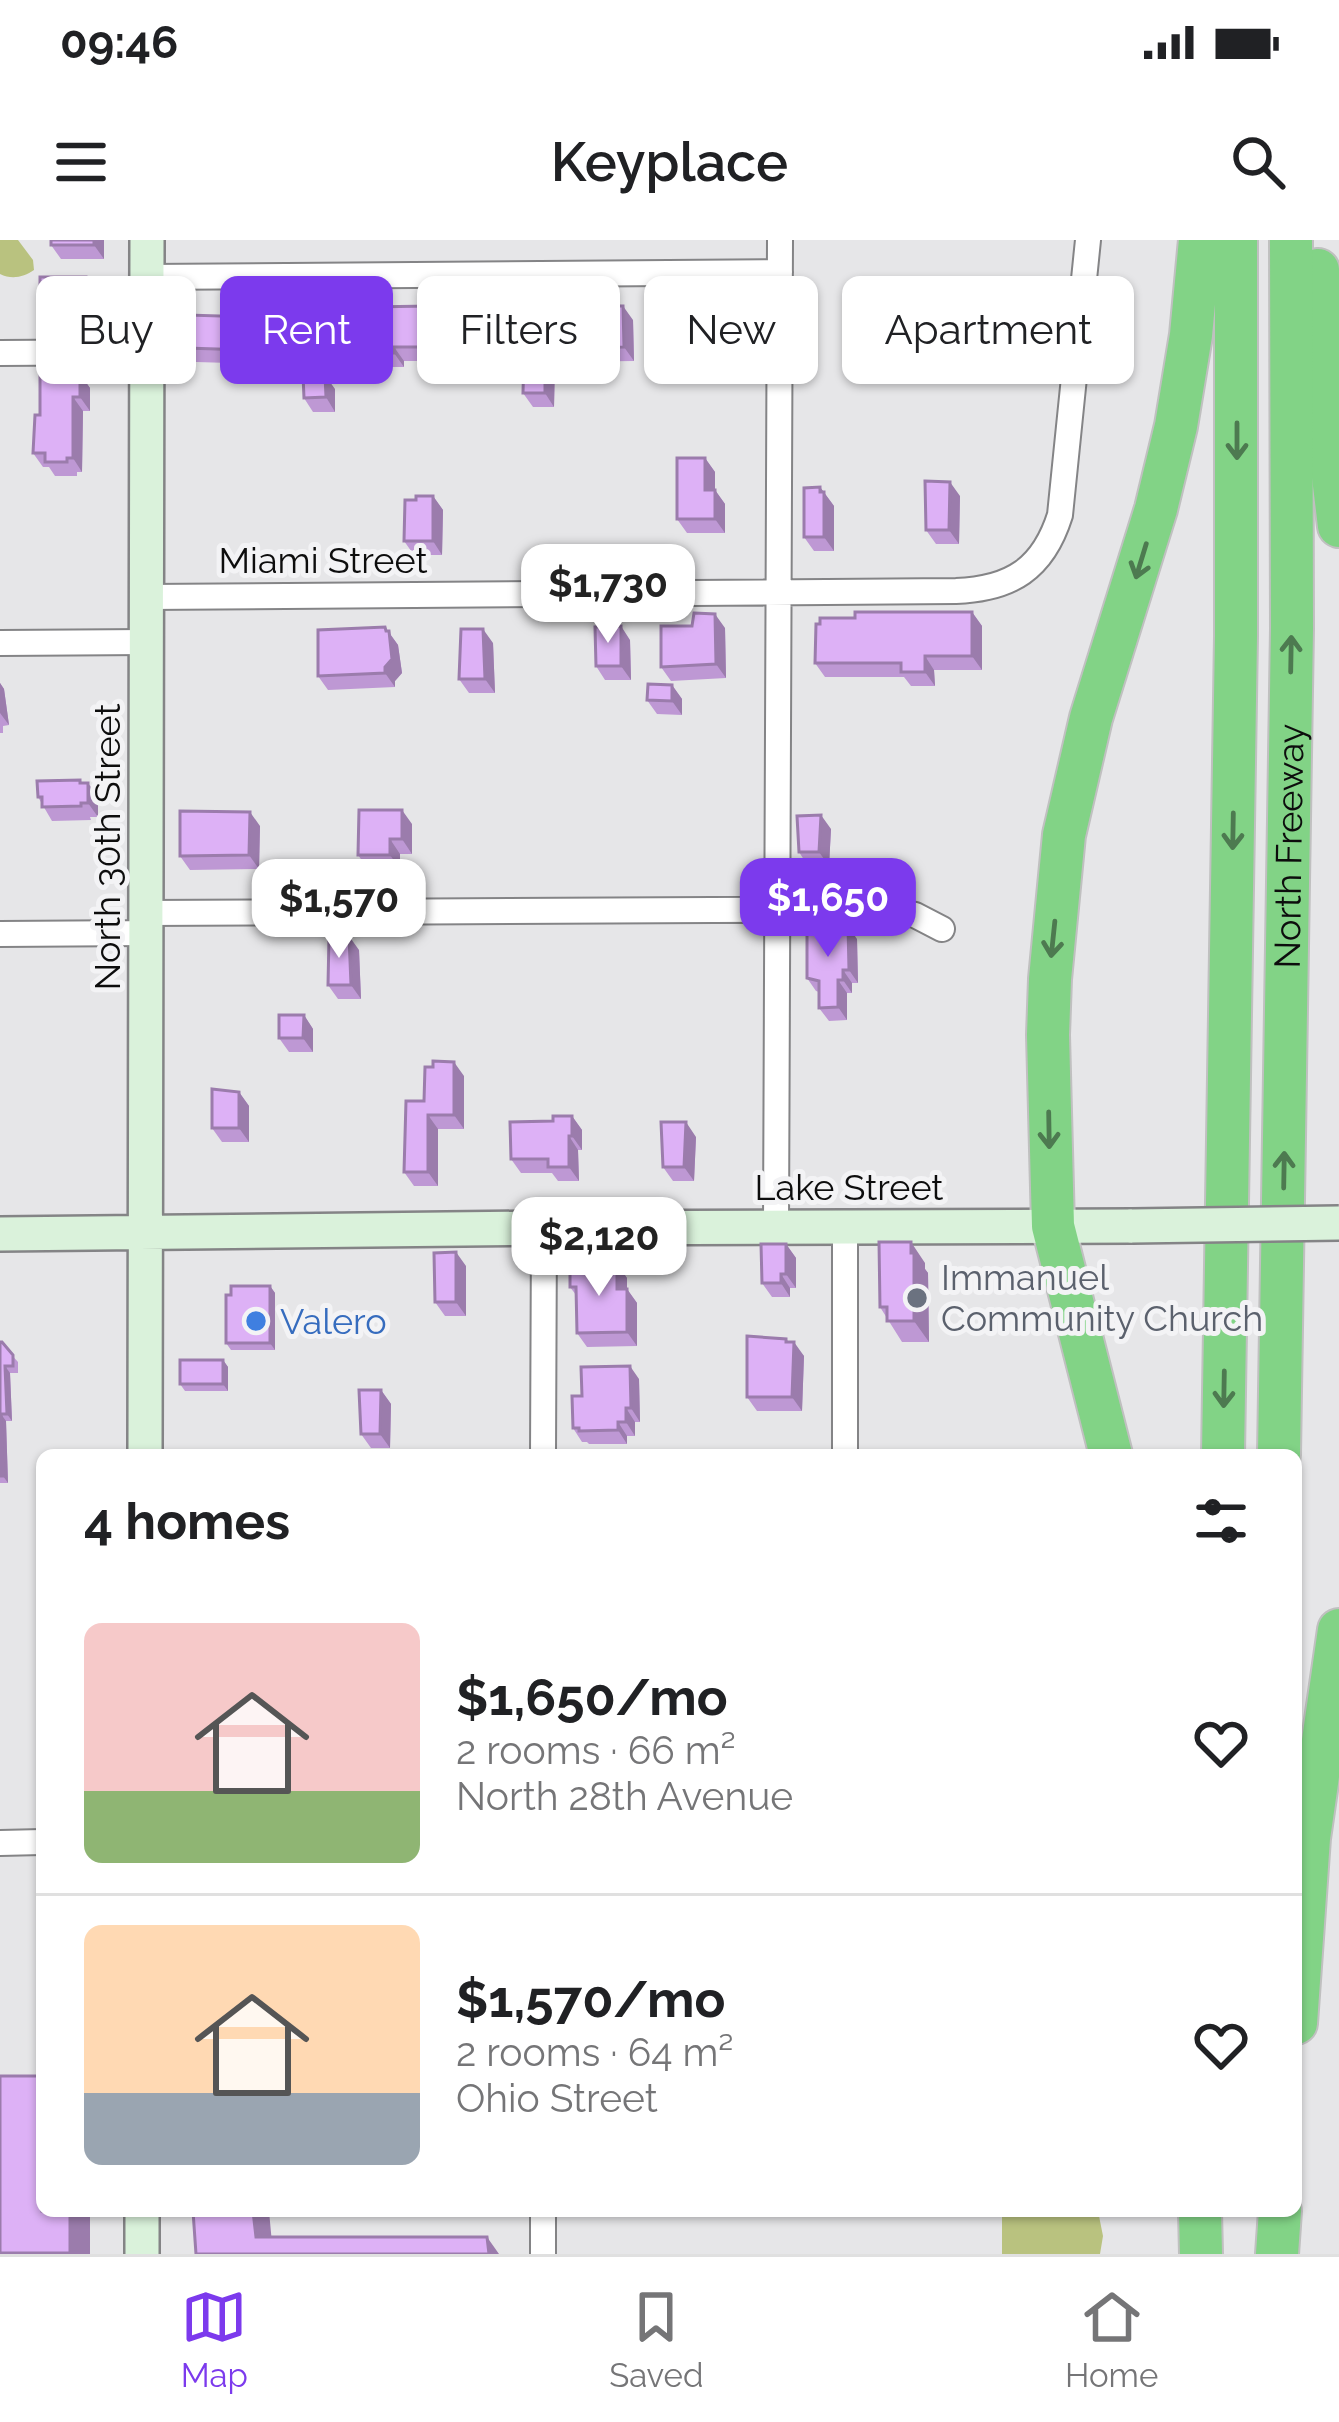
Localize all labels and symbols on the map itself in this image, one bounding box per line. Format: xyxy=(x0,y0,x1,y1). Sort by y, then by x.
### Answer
one-way arrow xyxy=(1226,421,1248,460)
street label: Miami Street xyxy=(219,539,427,581)
one-way arrow xyxy=(1129,541,1151,579)
pin: $1,730 xyxy=(510,544,706,646)
one-way arrow xyxy=(1280,635,1303,674)
street label: North 30th Street xyxy=(86,703,128,991)
street label: North Freeway xyxy=(1266,723,1311,969)
one-way arrow xyxy=(1222,811,1244,850)
pin: $1,650 xyxy=(730,858,926,960)
pin: $1,570 xyxy=(241,859,437,961)
one-way arrow xyxy=(1042,919,1064,958)
one-way arrow xyxy=(1038,1110,1060,1149)
one-way arrow xyxy=(1272,1151,1295,1190)
street label: Lake Street xyxy=(755,1166,943,1208)
pin: $2,120 xyxy=(501,1197,697,1299)
place label: Immanuel Community Church xyxy=(941,1256,1263,1339)
marker: Immanuel Community Church xyxy=(904,1285,930,1311)
place label: Valero xyxy=(280,1300,387,1342)
marker: Valero xyxy=(243,1308,269,1334)
one-way arrow xyxy=(1213,1369,1236,1408)

